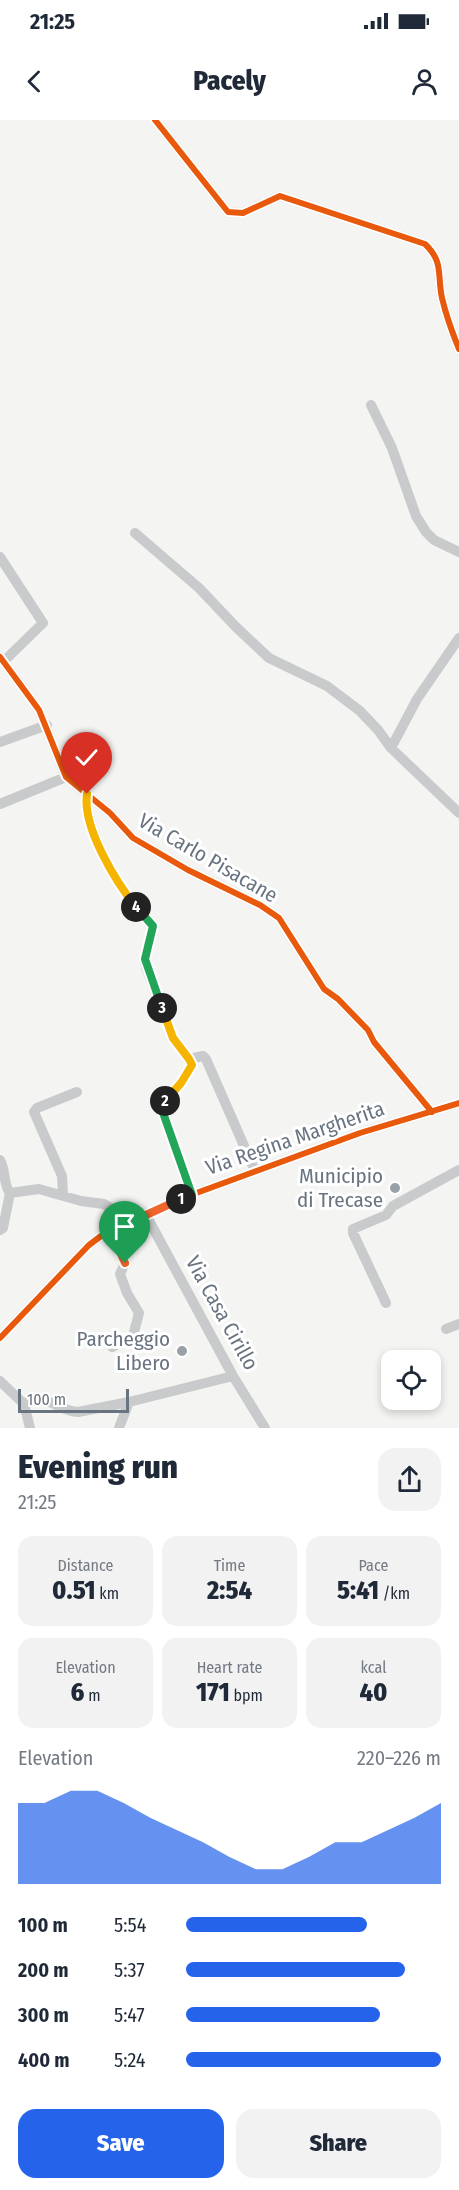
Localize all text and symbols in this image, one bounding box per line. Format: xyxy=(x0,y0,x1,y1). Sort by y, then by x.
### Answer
text: 21:25 xyxy=(30,8,75,35)
icon: back xyxy=(18,65,51,98)
text: Pacely xyxy=(193,65,266,97)
icon: person xyxy=(408,65,441,98)
pin xyxy=(61,732,112,794)
icon: check xyxy=(70,741,103,774)
street label: Via Carlo Pisacane xyxy=(134,808,282,908)
pin: 4 xyxy=(121,892,151,922)
text: 4 xyxy=(132,897,140,916)
pin: 3 xyxy=(147,993,177,1023)
text: 3 xyxy=(158,998,166,1017)
pin: 2 xyxy=(150,1086,180,1116)
text: 2 xyxy=(161,1091,169,1110)
street label: Via Regina Margherita xyxy=(202,1095,388,1181)
place label: Municipio di Trecase xyxy=(297,1163,383,1213)
marker: Municipio di Trecase xyxy=(388,1181,402,1195)
pin: 1 xyxy=(166,1184,196,1214)
text: 1 xyxy=(178,1189,184,1208)
pin xyxy=(99,1201,150,1263)
icon: arrive xyxy=(108,1210,141,1243)
street label: Via Casa Cirillo xyxy=(180,1251,264,1375)
place label: Parcheggio Libero xyxy=(77,1326,170,1376)
marker: Parcheggio Libero xyxy=(175,1344,189,1358)
map controls xyxy=(381,1350,441,1410)
button: locate xyxy=(381,1350,441,1410)
scale bar xyxy=(18,1386,129,1414)
text: 100 m xyxy=(27,1390,66,1409)
text: Evening run xyxy=(18,1447,178,1487)
button: share xyxy=(378,1448,441,1511)
text: 21:25 xyxy=(18,1490,56,1514)
text: Distance xyxy=(57,1556,114,1575)
text: Time xyxy=(214,1556,245,1575)
text: Pace xyxy=(359,1556,388,1575)
text: 0.51 xyxy=(52,1575,95,1606)
text: 2:54 xyxy=(207,1575,252,1606)
text: 5:41 xyxy=(337,1575,379,1606)
text: km xyxy=(95,1584,119,1603)
text: /km xyxy=(379,1584,410,1603)
text: Elevation xyxy=(55,1658,116,1677)
text: Heart rate xyxy=(197,1658,262,1677)
text: kcal xyxy=(361,1658,386,1677)
text: 6 xyxy=(71,1677,84,1708)
text: 171 xyxy=(196,1677,230,1708)
text: 40 xyxy=(359,1677,388,1708)
text: m xyxy=(84,1686,100,1705)
text: bpm xyxy=(230,1686,263,1705)
text: Elevation xyxy=(18,1746,93,1770)
text: 220–226 m xyxy=(357,1746,441,1770)
text: 100 m xyxy=(18,1913,68,1937)
text: 5:54 xyxy=(114,1913,146,1937)
text: 200 m xyxy=(18,1958,69,1982)
text: 5:37 xyxy=(114,1958,145,1982)
text: 300 m xyxy=(18,2003,69,2027)
text: 5:47 xyxy=(114,2003,145,2027)
text: 400 m xyxy=(18,2048,70,2072)
text: 5:24 xyxy=(114,2048,146,2072)
button: Save xyxy=(18,2109,224,2178)
button: Share xyxy=(236,2109,441,2178)

